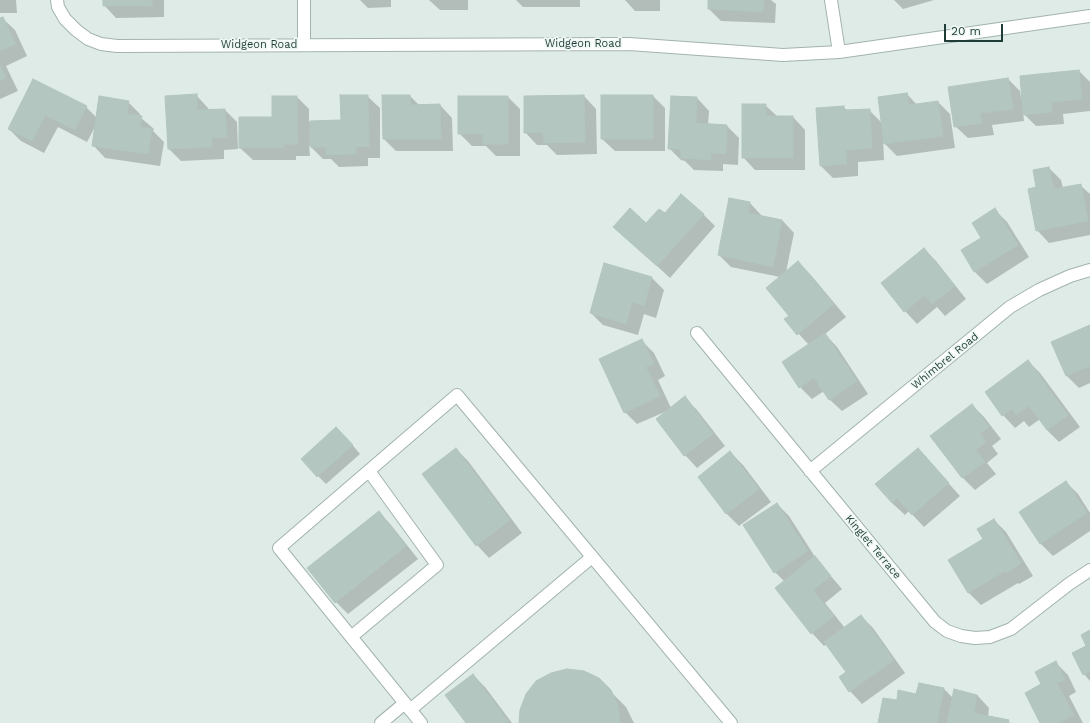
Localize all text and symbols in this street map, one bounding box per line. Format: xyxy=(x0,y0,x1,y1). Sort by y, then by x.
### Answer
scale bar xyxy=(946,16,1005,42)
text: 20 m xyxy=(951,24,981,38)
street label: Widgeon Road xyxy=(545,37,621,51)
street label: Widgeon Road xyxy=(221,38,297,52)
street label: Whimbrel Road xyxy=(909,330,981,392)
street label: Kinglet Terrace xyxy=(842,512,904,582)

